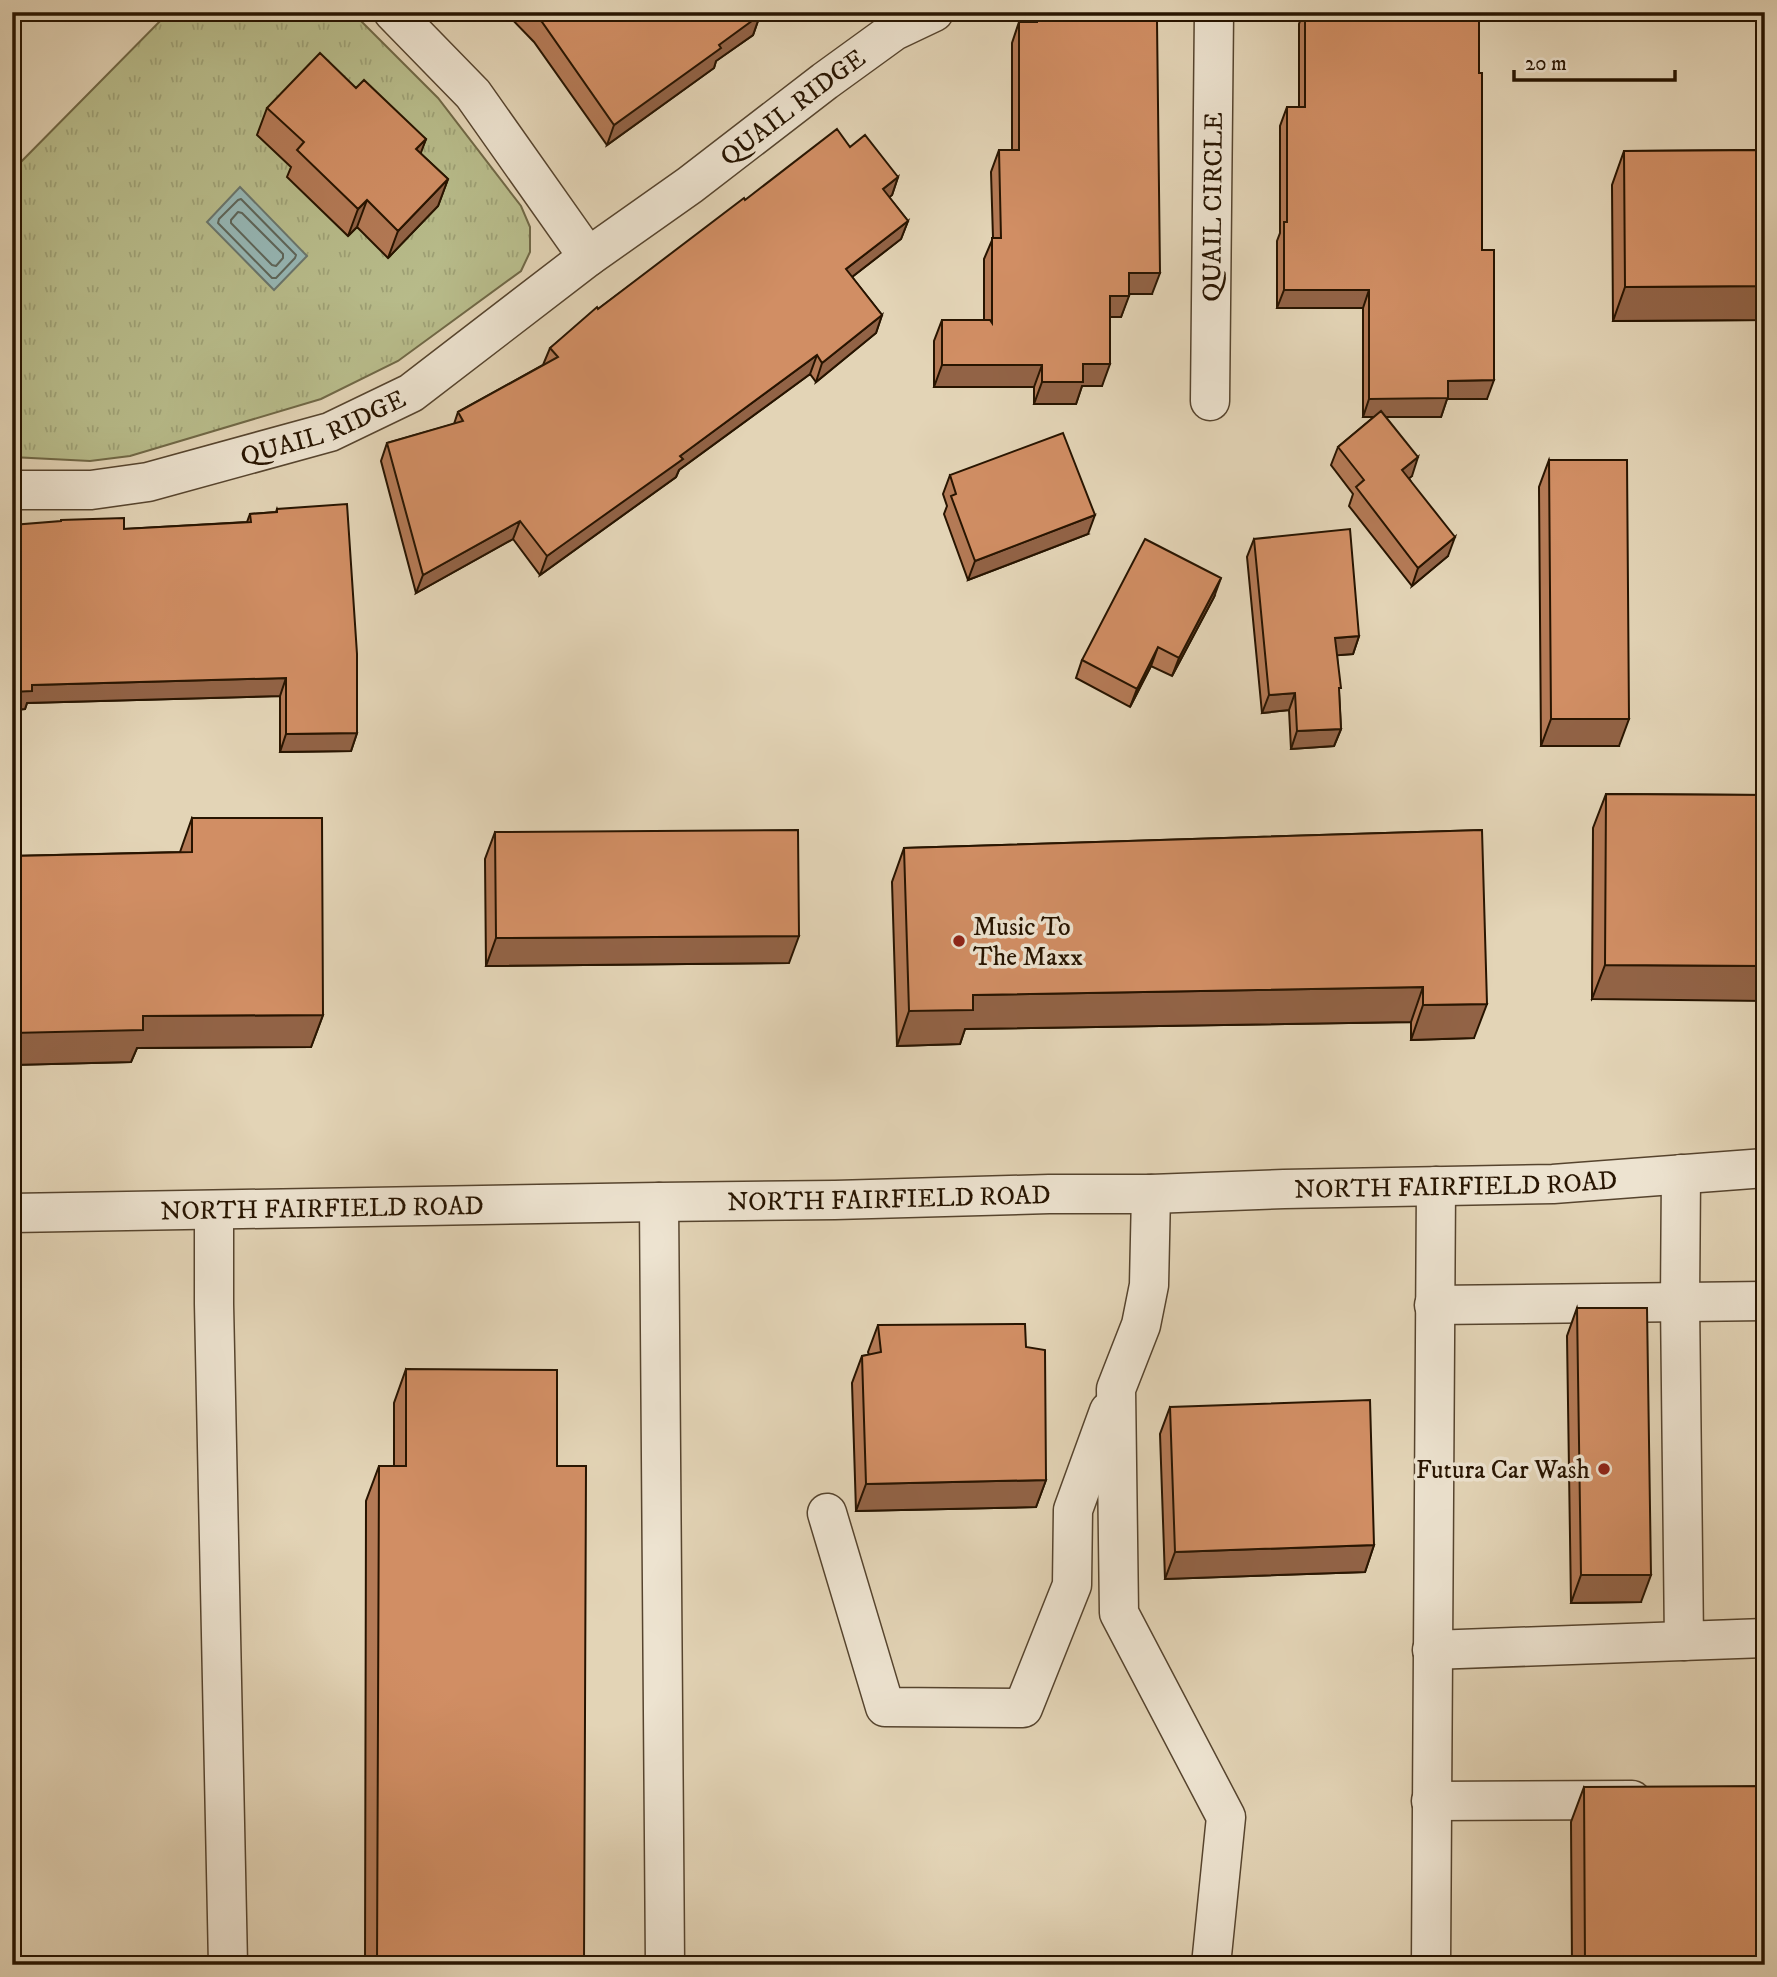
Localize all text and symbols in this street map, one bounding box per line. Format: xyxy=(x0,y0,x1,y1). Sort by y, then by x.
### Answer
scale bar xyxy=(1514,38,1676,82)
street label: QUAIL RIDGE xyxy=(714,42,872,174)
text: 20 m xyxy=(1525,51,1567,77)
street label: QUAIL CIRCLE xyxy=(1196,112,1231,302)
street label: QUAIL RIDGE xyxy=(237,383,412,474)
place label: Music To The Maxx xyxy=(973,911,1083,974)
marker: Music To The Maxx xyxy=(951,933,967,949)
street label: NORTH FAIRFIELD ROAD xyxy=(1294,1164,1619,1207)
street label: NORTH FAIRFIELD ROAD xyxy=(727,1179,1051,1219)
street label: NORTH FAIRFIELD ROAD xyxy=(160,1190,484,1228)
place label: Futura Car Wash xyxy=(1416,1454,1590,1487)
marker: Futura Car Wash xyxy=(1596,1461,1612,1477)

